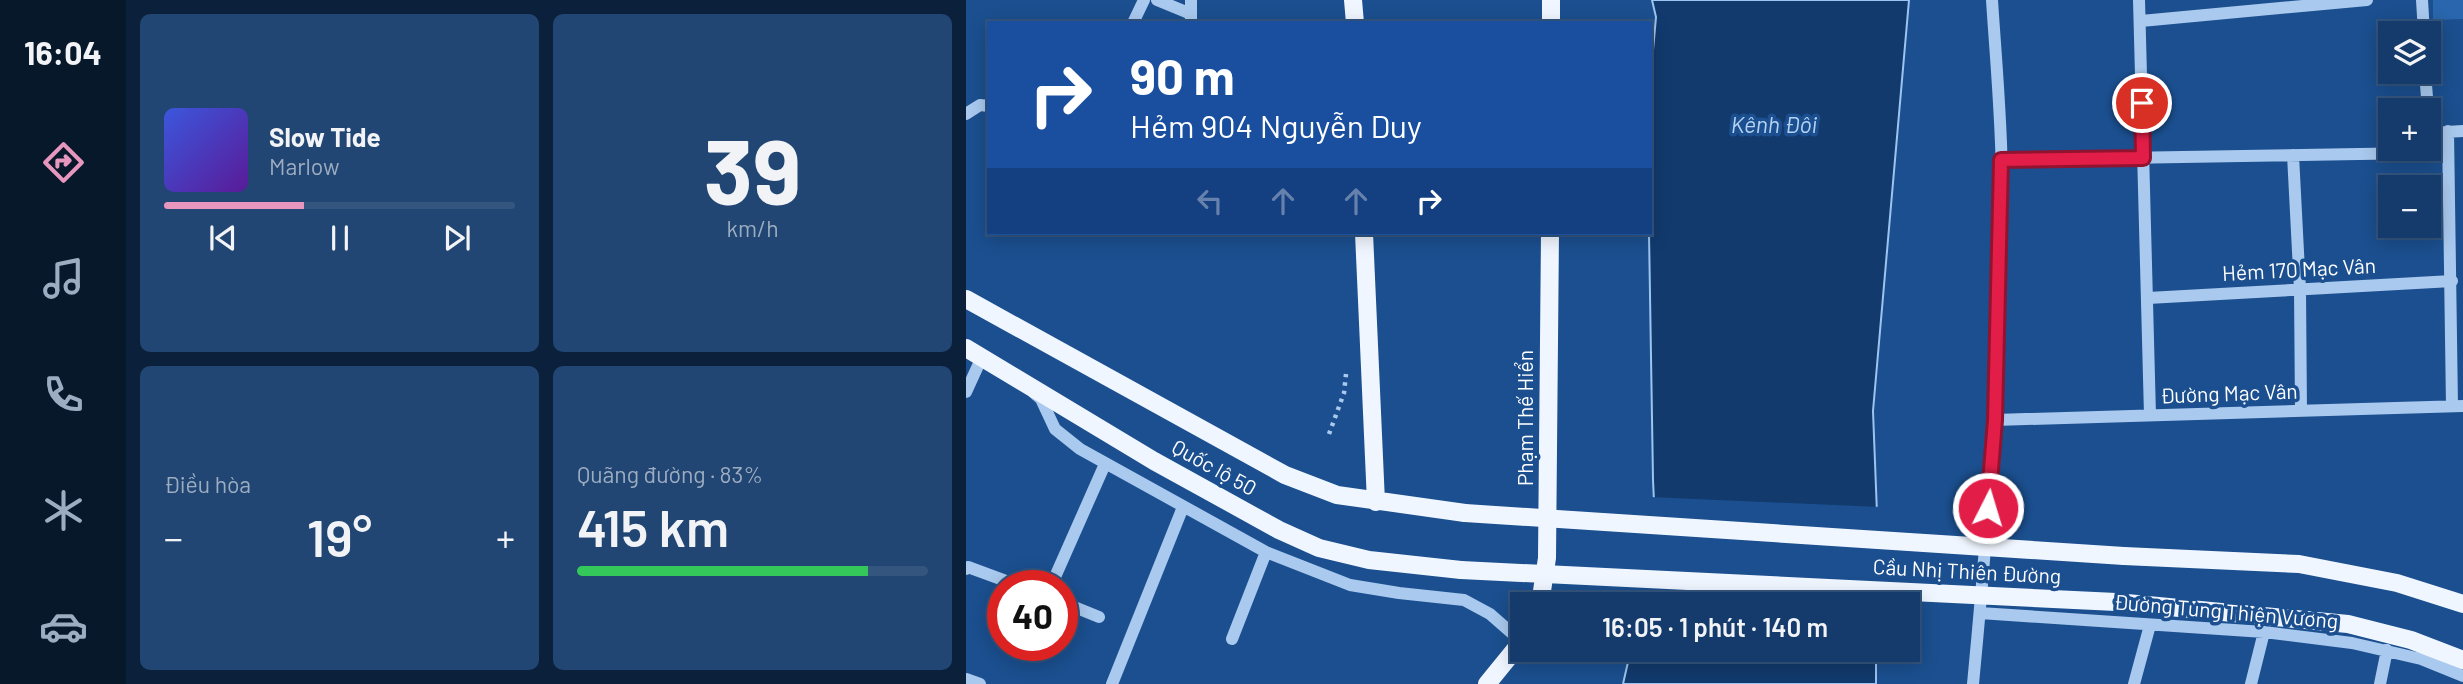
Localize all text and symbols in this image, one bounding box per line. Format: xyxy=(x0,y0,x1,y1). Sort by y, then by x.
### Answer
map controls xyxy=(2378,21,2441,238)
button: layers xyxy=(2378,21,2441,84)
text: 16:04 xyxy=(24,33,102,71)
text: 90 m xyxy=(1130,46,1235,105)
icon: right xyxy=(1015,49,1106,140)
pin xyxy=(2112,73,2172,133)
icon: arrive xyxy=(2123,84,2161,122)
button: + xyxy=(2378,98,2441,161)
text: Hẻm 904 Nguyễn Duy xyxy=(1130,106,1422,144)
water label: Kênh Đôi xyxy=(1731,110,1818,138)
text: 39 xyxy=(704,114,801,223)
text: Slow Tide xyxy=(269,121,381,152)
icon: directions xyxy=(39,138,88,187)
text: Marlow xyxy=(269,152,340,180)
button: − xyxy=(2378,175,2441,238)
icon: left xyxy=(1191,182,1229,220)
icon: ahead xyxy=(1264,182,1302,220)
icon: ahead xyxy=(1337,182,1375,220)
icon: right xyxy=(1410,182,1448,220)
text: km/h xyxy=(726,214,779,242)
icon: previous xyxy=(204,219,242,257)
icon: pause xyxy=(321,219,359,257)
icon: next xyxy=(438,219,476,257)
street label: Hẻm 170 Mạc Vân xyxy=(2221,252,2376,285)
icon: music xyxy=(39,254,88,303)
street label: Phạm Thế Hiển xyxy=(1512,350,1537,486)
icon: phone xyxy=(39,370,88,419)
street label: Đường Mạc Vân xyxy=(2160,378,2298,407)
street label: Quốc lộ 50 xyxy=(1168,433,1261,500)
text: Quãng đường · 83% xyxy=(577,460,763,488)
text: Điều hòa xyxy=(164,470,251,498)
position arrow xyxy=(1951,471,2025,545)
icon: climate xyxy=(39,486,88,535)
text: 415 km xyxy=(577,495,729,557)
text: 19° xyxy=(307,505,372,567)
text: − xyxy=(164,514,183,560)
text: + xyxy=(496,514,515,560)
street label: Cầu Nhị Thiên Đường xyxy=(1872,553,2062,588)
speed limit sign: 40 xyxy=(987,570,1078,661)
street label: Đường Tùng Thiện Vương xyxy=(2113,588,2339,633)
icon: car xyxy=(39,602,88,651)
text: 16:05 · 1 phút · 140 m xyxy=(1602,611,1828,642)

